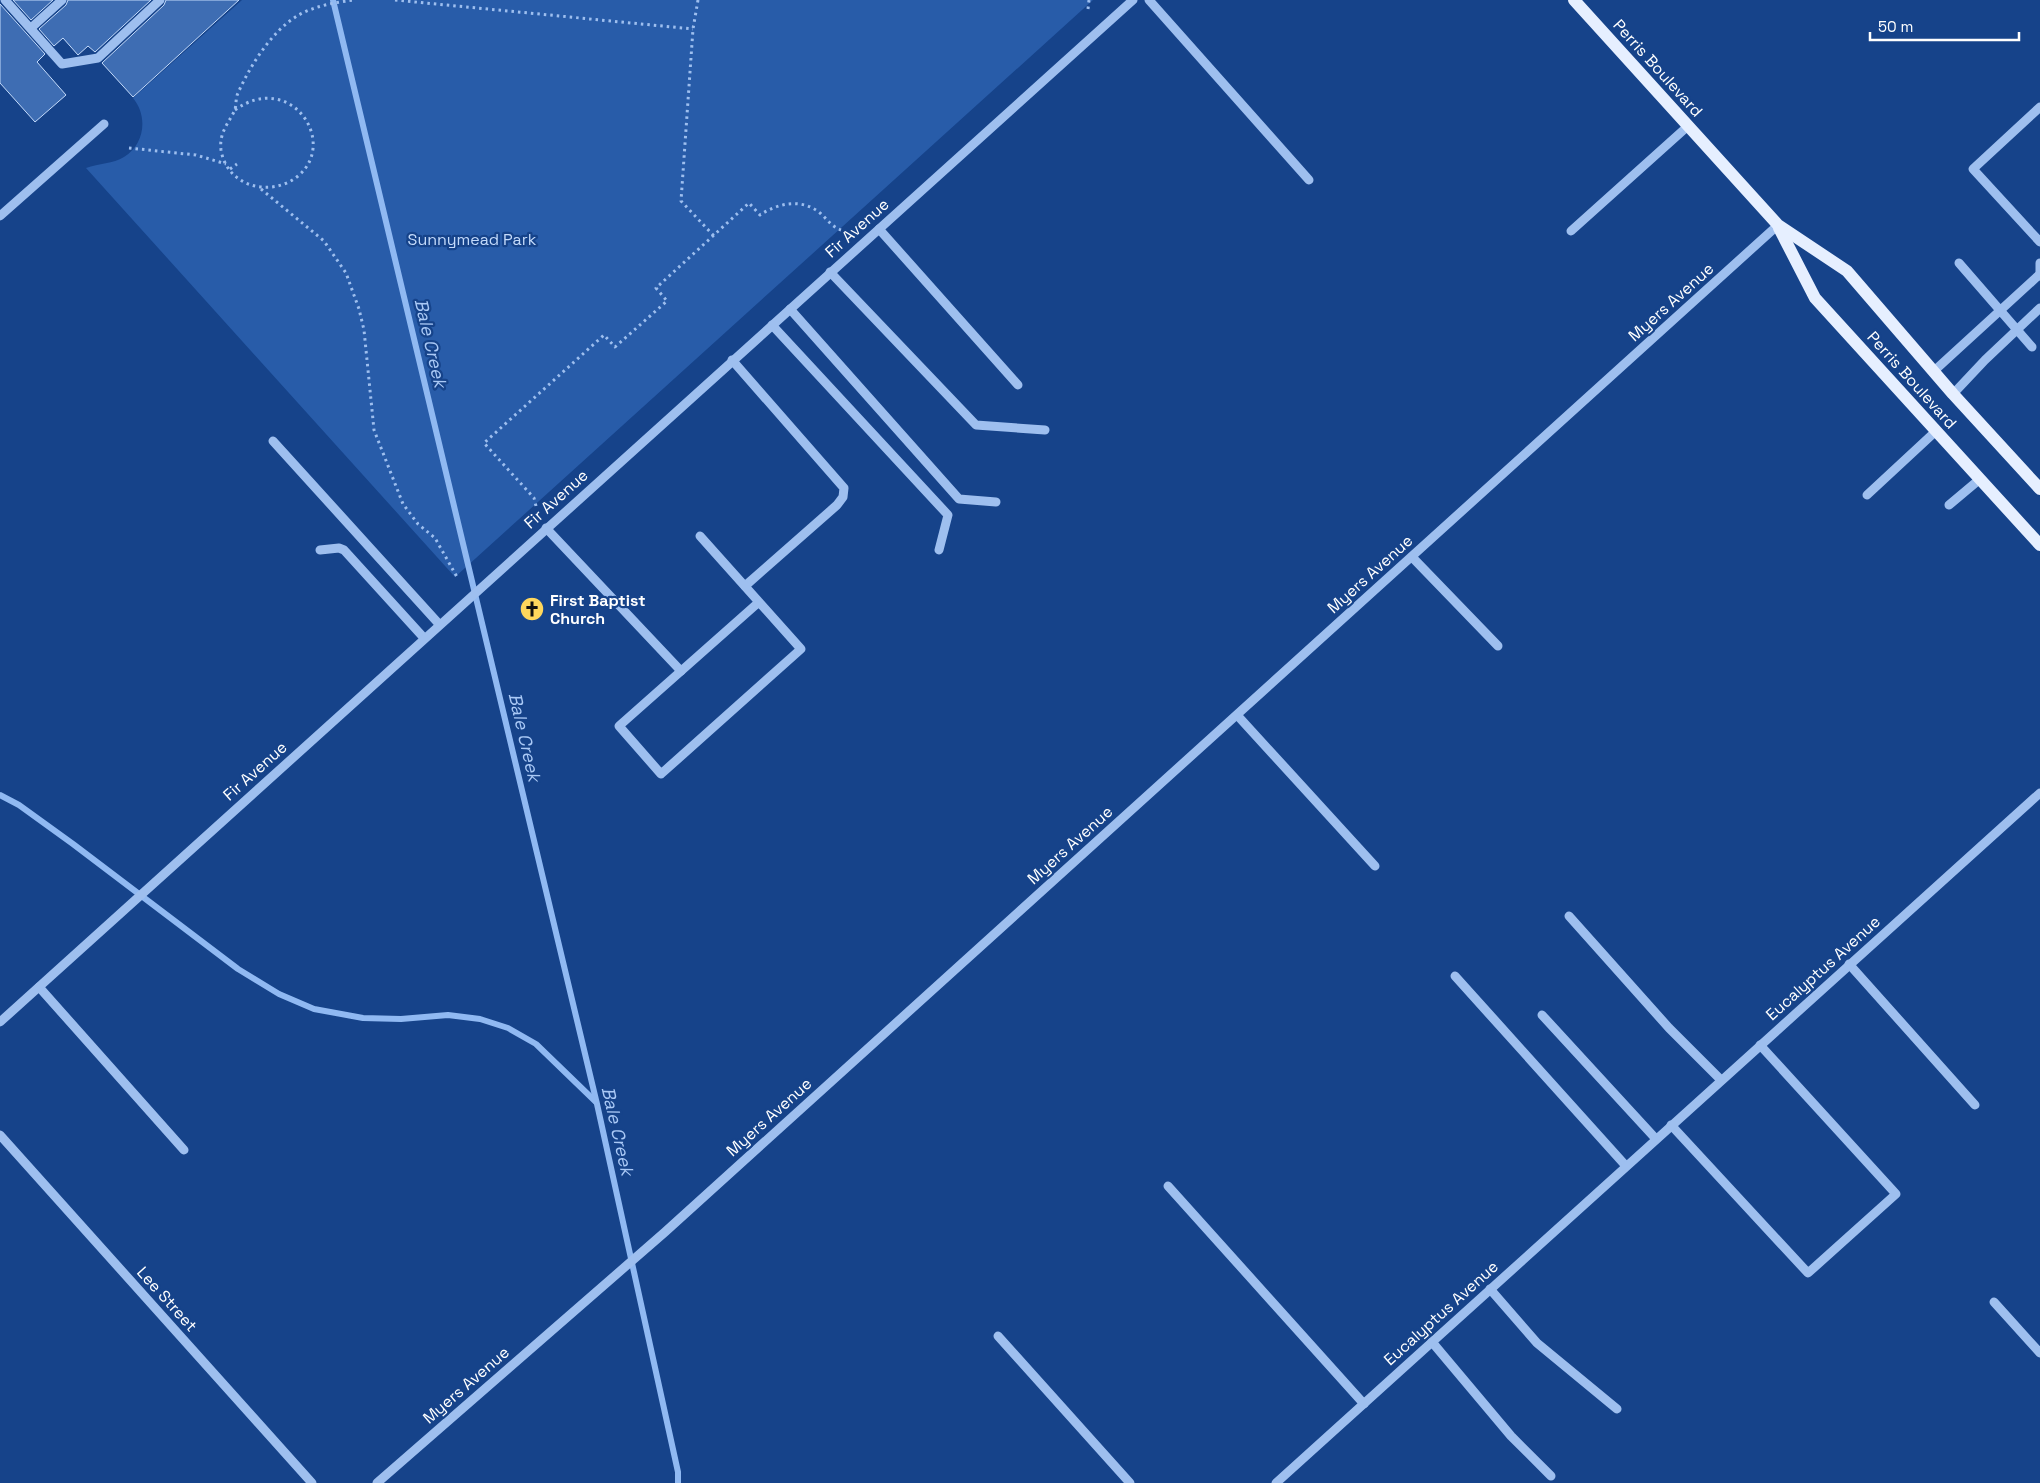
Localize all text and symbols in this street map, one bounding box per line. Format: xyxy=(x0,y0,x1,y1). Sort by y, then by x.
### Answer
scale bar xyxy=(1870,10,2019,42)
street label: Perris Boulevard xyxy=(1609,15,1707,121)
text: 50 m xyxy=(1878,17,1913,36)
street label: Fir Avenue xyxy=(821,194,893,262)
park label: Sunnymead Park xyxy=(408,229,537,250)
street label: Myers Avenue xyxy=(1624,258,1718,346)
water label: Bale Creek xyxy=(410,296,453,392)
street label: Perris Boulevard xyxy=(1863,327,1961,433)
street label: Fir Avenue xyxy=(520,465,592,533)
street label: Myers Avenue xyxy=(1323,530,1417,618)
place label: First Baptist Church xyxy=(550,590,645,629)
church icon: First Baptist Church xyxy=(519,596,545,622)
water label: Bale Creek xyxy=(504,690,547,786)
street label: Fir Avenue xyxy=(219,737,291,805)
street label: Myers Avenue xyxy=(1023,801,1117,889)
street label: Eucalyptus Avenue xyxy=(1761,911,1885,1025)
street label: Myers Avenue xyxy=(722,1073,816,1161)
water label: Bale Creek xyxy=(597,1084,640,1180)
street label: Eucalyptus Avenue xyxy=(1379,1256,1503,1370)
street label: Lee Street xyxy=(132,1262,202,1336)
street label: Myers Avenue xyxy=(418,1342,514,1428)

